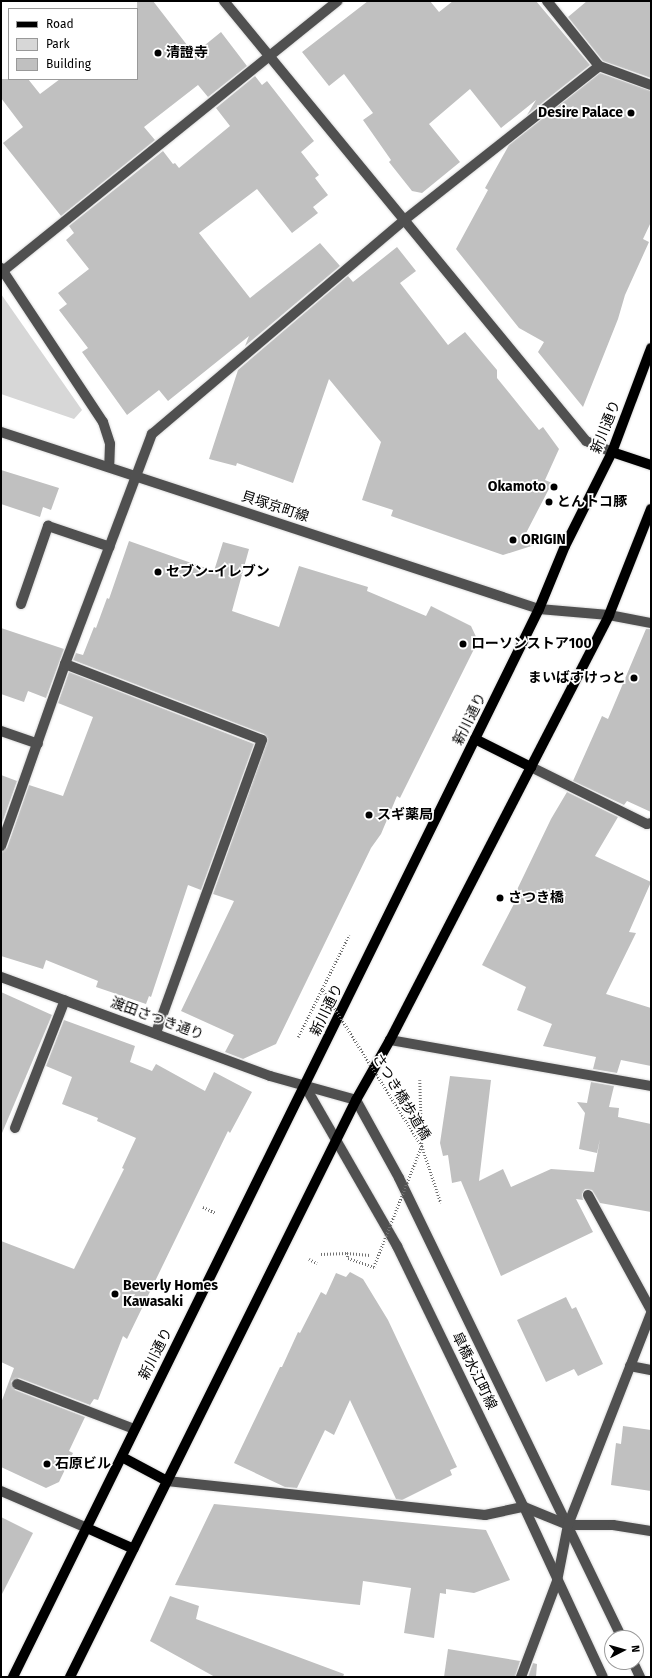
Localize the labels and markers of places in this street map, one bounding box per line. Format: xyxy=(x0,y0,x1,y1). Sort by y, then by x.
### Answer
place label: 清證寺 xyxy=(166,45,208,61)
marker: 清證寺 xyxy=(153,48,163,58)
place label: Desire Palace xyxy=(538,105,623,121)
marker: Desire Palace xyxy=(626,108,636,118)
place label: Okamoto xyxy=(488,479,546,495)
marker: Okamoto xyxy=(549,482,559,492)
place label: とんトコ豚 xyxy=(557,494,627,510)
marker: とんトコ豚 xyxy=(544,497,554,507)
place label: ORIGIN xyxy=(521,532,566,548)
marker: ORIGIN xyxy=(508,535,518,545)
place label: セブン-イレブン xyxy=(166,564,270,580)
marker: セブン-イレブン xyxy=(153,567,163,577)
place label: ローソンストア100 xyxy=(471,636,592,652)
marker: ローソンストア100 xyxy=(458,639,468,649)
place label: まいばすけっと xyxy=(528,670,626,686)
marker: まいばすけっと xyxy=(629,673,639,683)
place label: スギ薬局 xyxy=(377,807,433,823)
marker: スギ薬局 xyxy=(364,810,374,820)
place label: さつき橋 xyxy=(508,890,564,906)
marker: さつき橋 xyxy=(495,893,505,903)
place label: Beverly Homes Kawasaki xyxy=(123,1278,218,1310)
marker: Beverly Homes Kawasaki xyxy=(110,1289,120,1299)
place label: 石原ビル xyxy=(55,1456,111,1472)
marker: 石原ビル xyxy=(42,1459,52,1469)

